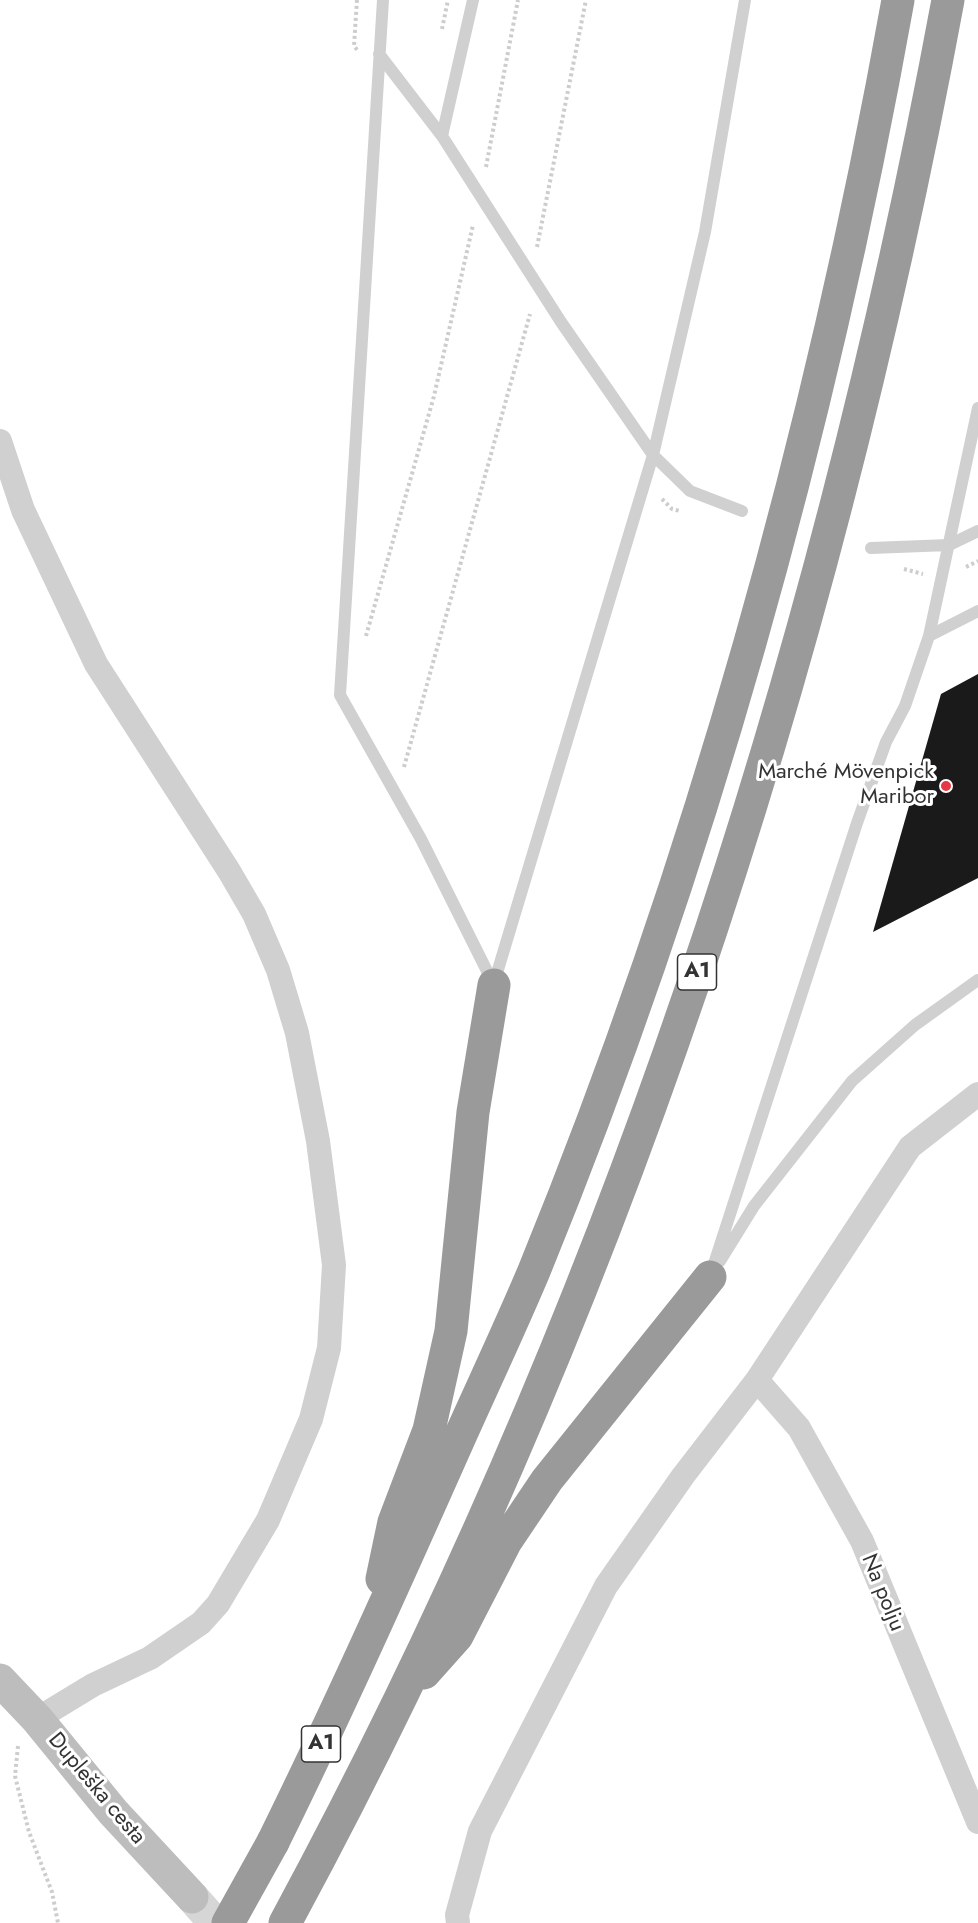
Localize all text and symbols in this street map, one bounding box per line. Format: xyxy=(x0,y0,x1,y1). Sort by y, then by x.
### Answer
place label: Marché Mövenpick Maribor xyxy=(758,760,934,812)
marker: Marché Mövenpick Maribor xyxy=(939,779,953,793)
road number: A1 xyxy=(678,954,716,990)
street label: Na polju xyxy=(855,1551,909,1635)
road number: A1 xyxy=(302,1726,340,1762)
street label: Dupleška cesta xyxy=(42,1728,150,1850)

